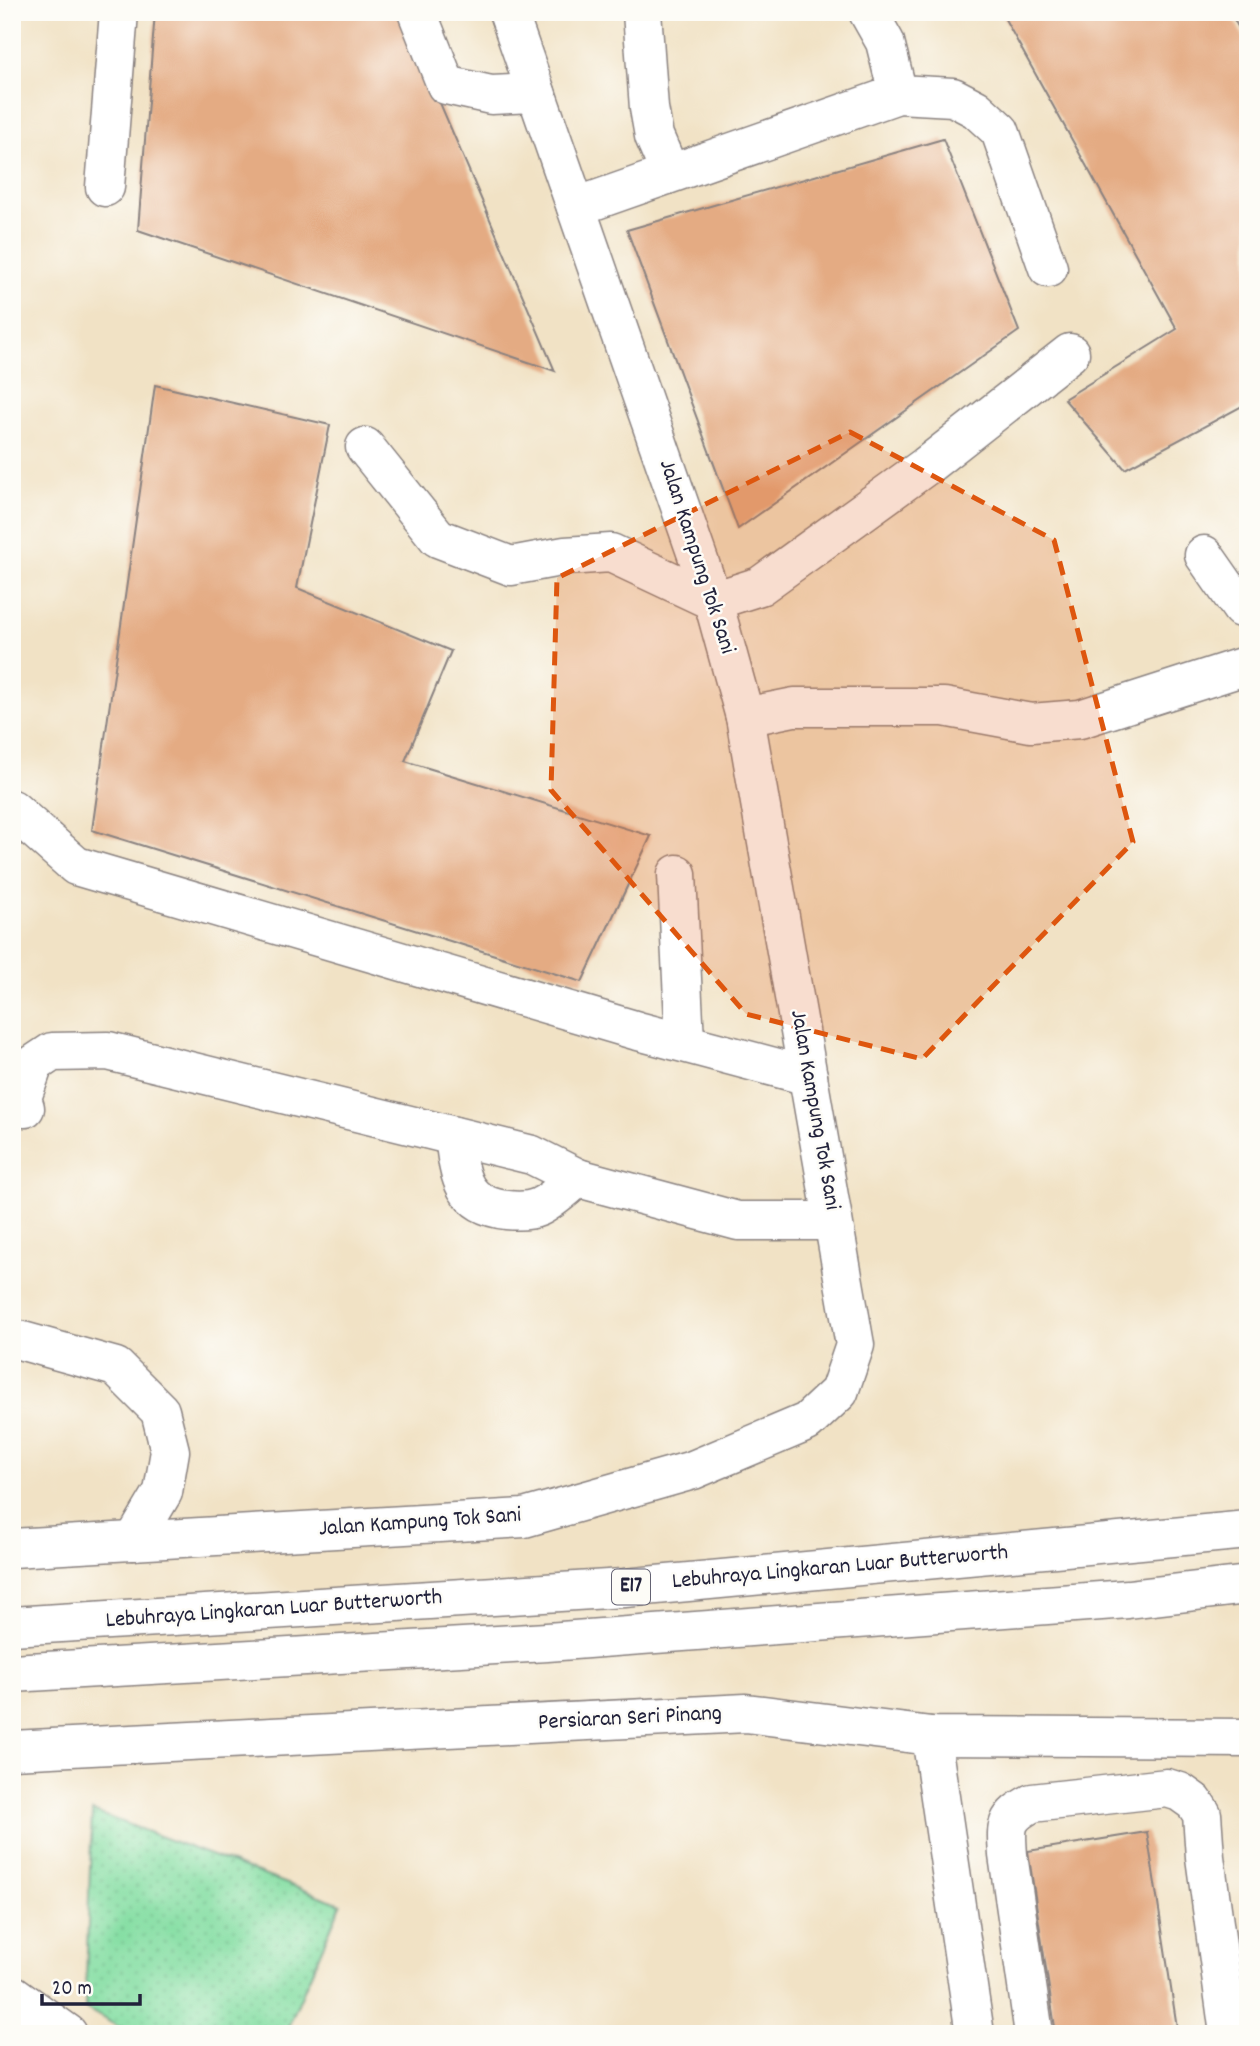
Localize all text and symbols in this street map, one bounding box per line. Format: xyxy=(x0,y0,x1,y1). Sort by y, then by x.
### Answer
street label: Jalan Kampung Tok Sani xyxy=(649,455,743,659)
street label: Jalan Kampung Tok Sani xyxy=(780,1007,848,1213)
street label: Jalan Kampung Tok Sani xyxy=(318,1499,522,1547)
street label: Lebuhraya Lingkaran Luar Butterworth xyxy=(671,1537,1009,1599)
road number: E17 xyxy=(612,1570,650,1604)
street label: Lebuhraya Lingkaran Luar Butterworth xyxy=(105,1582,443,1638)
street label: Persiaran Seri Pinang xyxy=(537,1698,723,1740)
scale bar xyxy=(42,1962,140,2006)
text: 20 m xyxy=(52,1975,92,2005)

